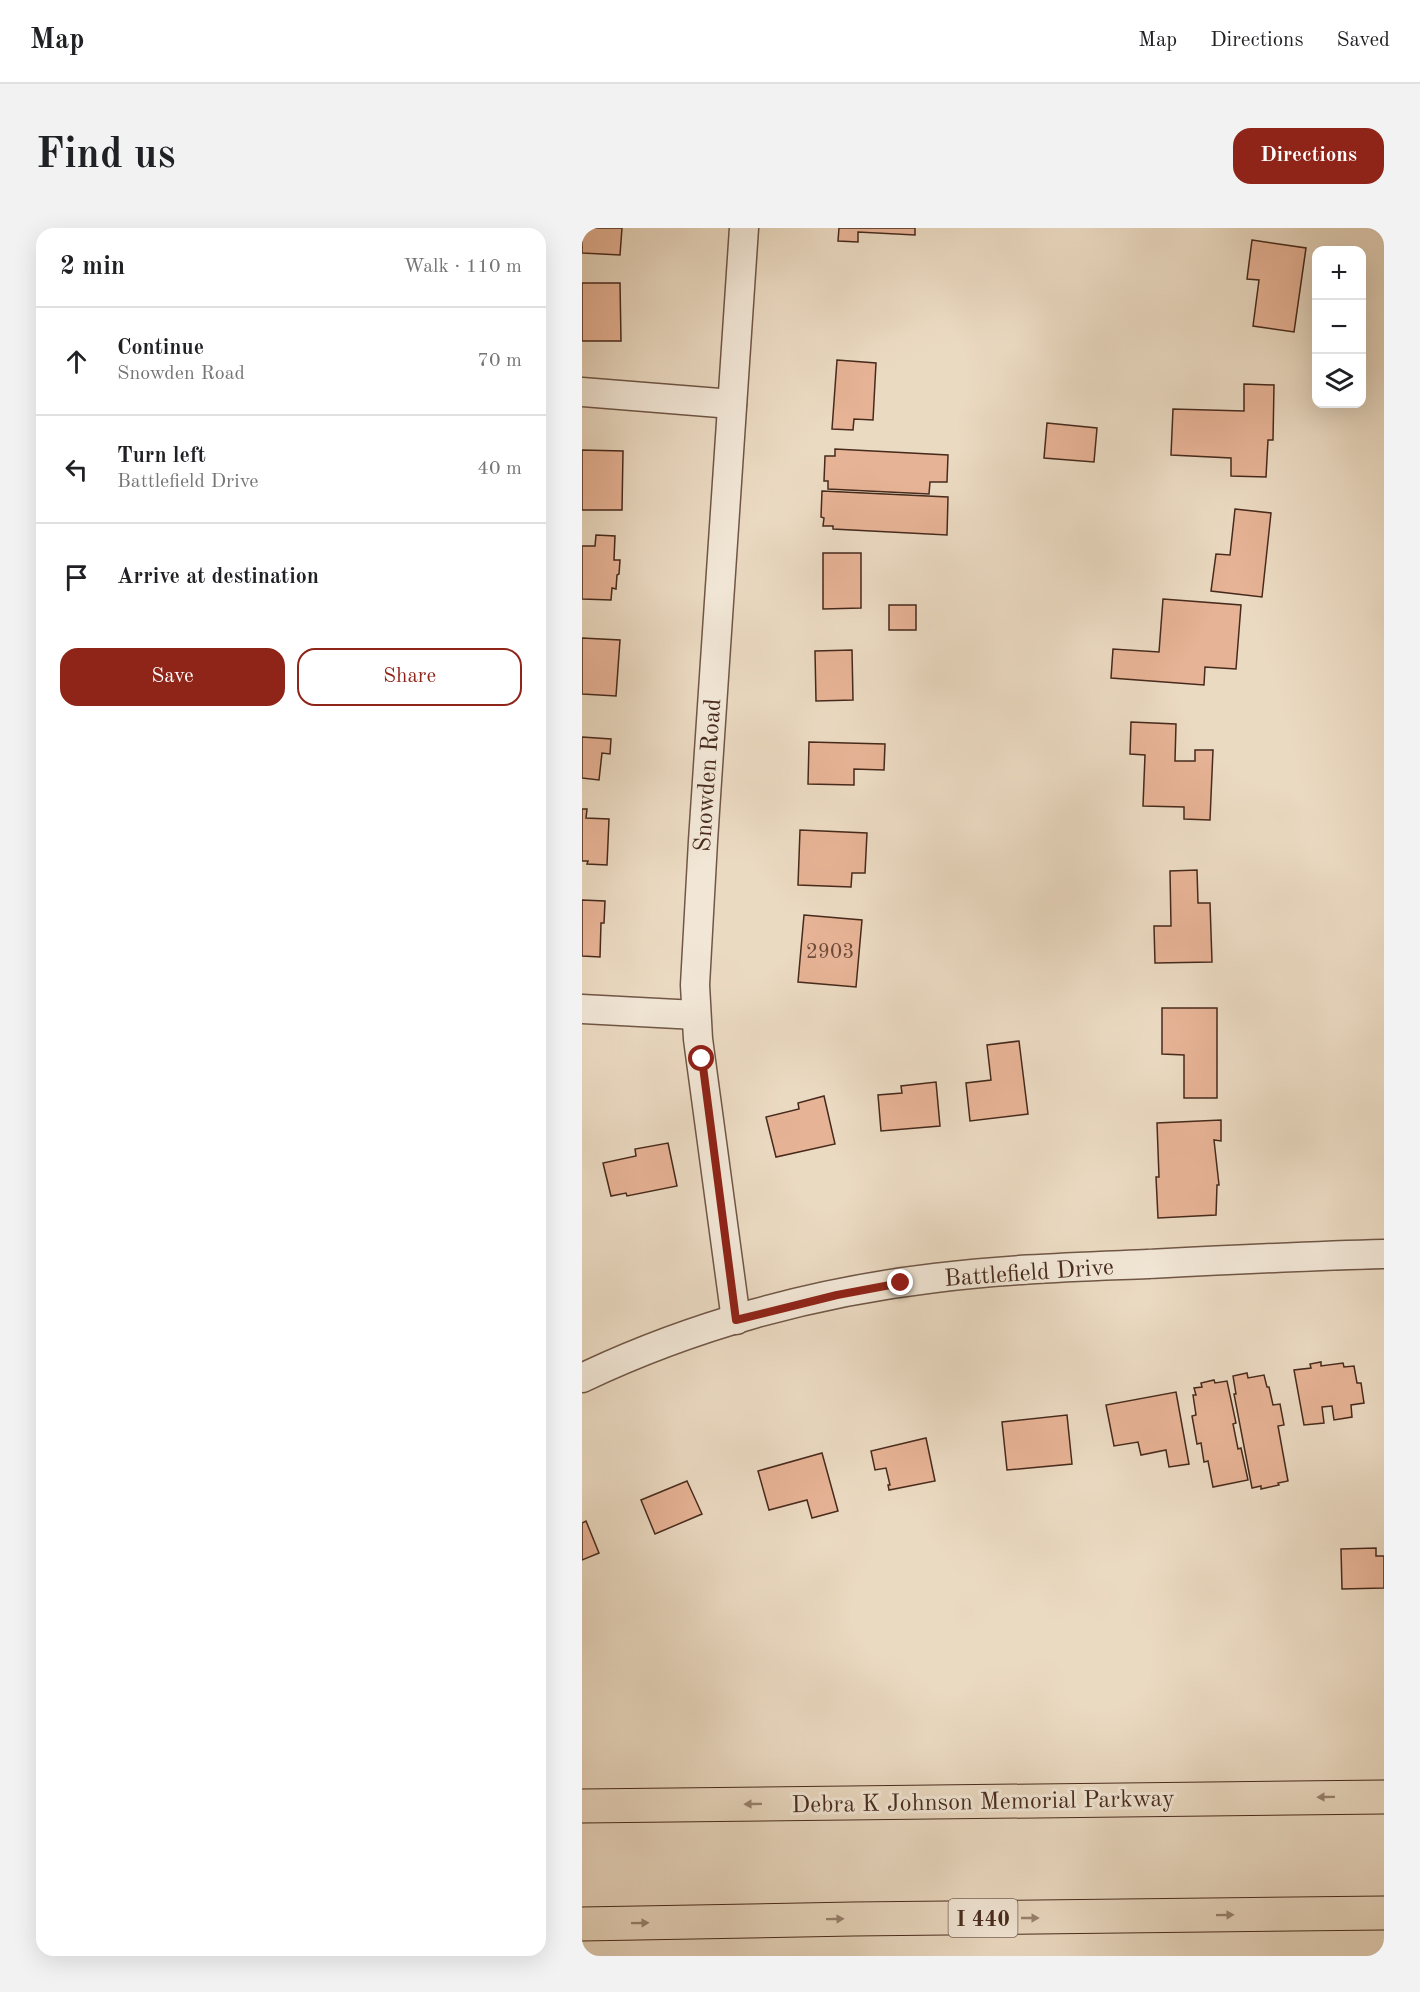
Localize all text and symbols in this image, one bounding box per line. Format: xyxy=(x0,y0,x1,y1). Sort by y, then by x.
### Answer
text: Map xyxy=(30,27,84,55)
text: Map xyxy=(1138,30,1177,51)
text: Directions xyxy=(1210,30,1304,51)
text: Saved xyxy=(1337,30,1390,51)
button: Directions xyxy=(1233,128,1384,184)
text: Find us xyxy=(36,135,175,177)
map controls xyxy=(1312,246,1366,408)
button: + xyxy=(1312,246,1366,300)
text: 2 min xyxy=(60,254,125,280)
text: Walk · 110 m xyxy=(403,257,522,277)
button: − xyxy=(1312,300,1366,354)
text: Continue xyxy=(117,337,204,359)
icon: ahead xyxy=(60,345,93,378)
text: 70 m xyxy=(477,351,522,371)
button: layers xyxy=(1312,354,1366,408)
text: Snowden Road xyxy=(117,364,245,384)
text: Turn left xyxy=(117,445,206,467)
icon: left xyxy=(60,453,93,486)
text: 40 m xyxy=(477,459,522,479)
text: Battlefield Drive xyxy=(117,472,259,492)
icon: arrive xyxy=(60,561,93,594)
text: Arrive at destination xyxy=(117,566,319,588)
button: Save xyxy=(60,648,285,706)
button: Share xyxy=(297,648,522,706)
street label: Snowden Road xyxy=(692,698,726,853)
house number: 2903 xyxy=(806,942,854,963)
route start xyxy=(688,1045,714,1071)
street label: Battlefield Drive xyxy=(944,1256,1115,1292)
route end xyxy=(887,1269,913,1295)
street label: Debra K Johnson Memorial Parkway xyxy=(791,1788,1175,1818)
one-way arrow xyxy=(1316,1792,1335,1802)
one-way arrow xyxy=(743,1799,762,1809)
road number: I 440 xyxy=(948,1899,1018,1937)
one-way arrow xyxy=(1216,1910,1235,1920)
one-way arrow xyxy=(1021,1913,1040,1922)
one-way arrow xyxy=(826,1914,845,1924)
one-way arrow xyxy=(631,1918,650,1928)

